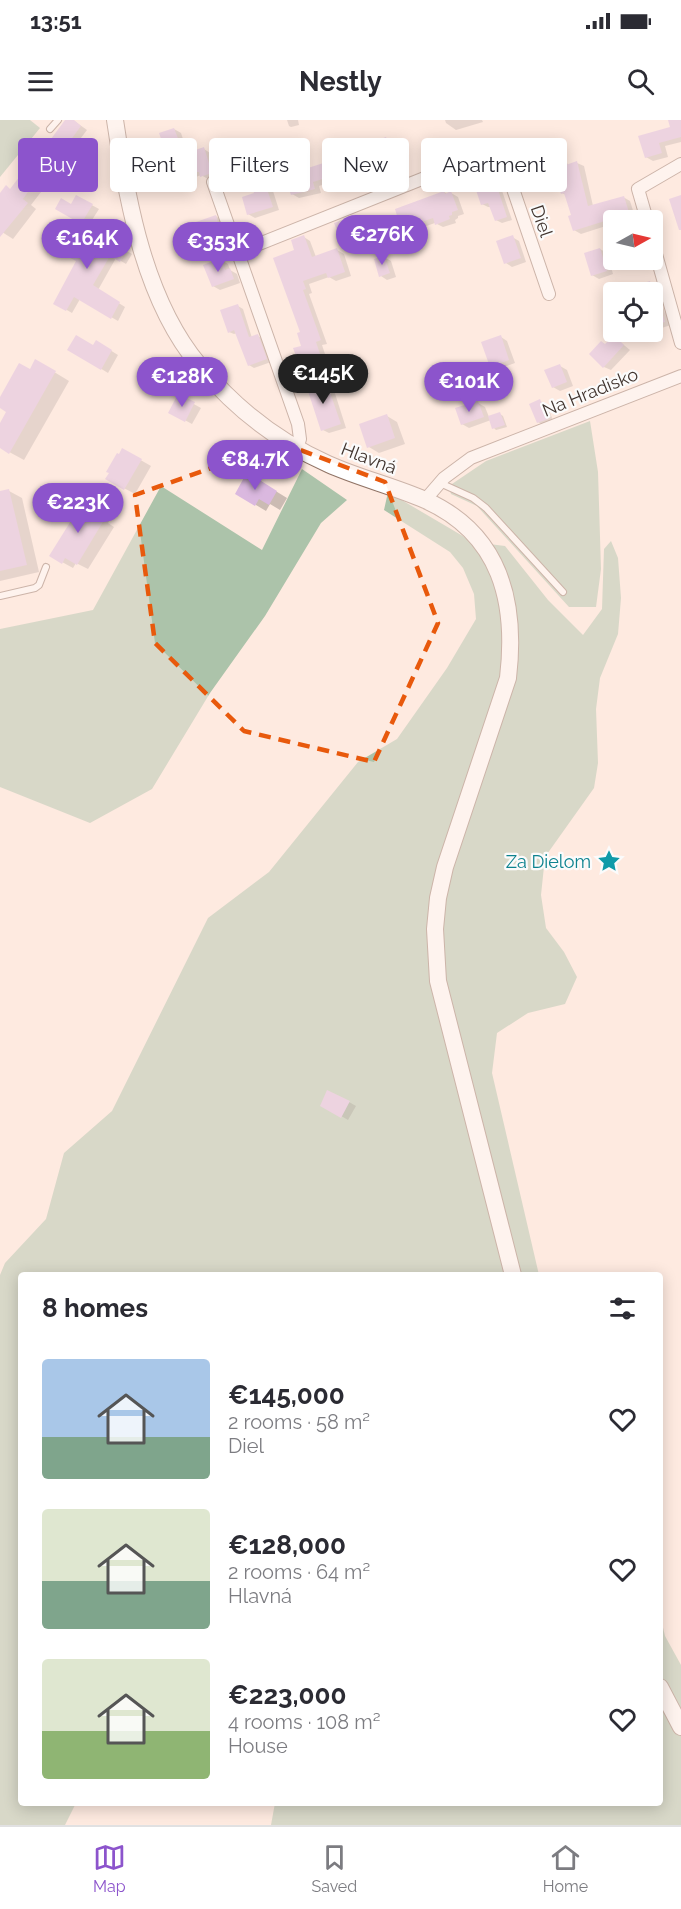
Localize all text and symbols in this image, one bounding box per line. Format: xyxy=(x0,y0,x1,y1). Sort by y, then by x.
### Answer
text: 13:51 xyxy=(30,8,82,34)
icon: menu xyxy=(24,65,57,98)
icon: search xyxy=(624,65,657,98)
text: Nestly xyxy=(299,66,382,97)
chip: Buy xyxy=(18,138,98,192)
chip: Rent xyxy=(110,138,197,192)
chip: Filters xyxy=(209,138,310,192)
chip: New xyxy=(322,138,409,192)
chip: Apartment xyxy=(421,138,567,192)
street label: Diel xyxy=(527,202,557,240)
north arrow xyxy=(603,210,663,270)
map controls xyxy=(603,210,663,342)
pin: €276K xyxy=(340,215,424,266)
pin: €164K xyxy=(45,219,129,270)
pin: €353K xyxy=(176,222,260,273)
text: €276K xyxy=(350,222,414,246)
text: €164K xyxy=(56,226,118,250)
text: €353K xyxy=(187,229,249,253)
button: locate xyxy=(603,282,663,342)
pin: €145K xyxy=(281,354,365,405)
pin: €128K xyxy=(140,357,224,408)
text: €145K xyxy=(292,361,354,385)
pin: €101K xyxy=(427,362,511,413)
street label: Na Hradisko xyxy=(539,363,641,421)
text: €128K xyxy=(151,364,213,388)
text: €101K xyxy=(438,369,500,393)
street label: Hlavná xyxy=(338,438,400,478)
pin: €84.7K xyxy=(206,440,304,491)
text: €84.7K xyxy=(221,447,289,471)
pin: €223K xyxy=(36,483,120,534)
text: €223K xyxy=(46,490,110,514)
place icon: Za Dielom xyxy=(596,848,622,874)
place label: Za Dielom xyxy=(506,851,591,872)
icon: filters xyxy=(606,1292,639,1325)
text: 8 homes xyxy=(42,1293,148,1323)
text: €145,000 xyxy=(228,1380,345,1410)
icon: home xyxy=(90,1383,162,1455)
icon: heart xyxy=(606,1403,639,1436)
text: 2 rooms · 58 m² xyxy=(228,1410,370,1434)
text: Diel xyxy=(228,1434,264,1458)
text: €128,000 xyxy=(228,1530,346,1560)
icon: home xyxy=(90,1533,162,1605)
icon: heart xyxy=(606,1553,639,1586)
text: 2 rooms · 64 m² xyxy=(228,1560,370,1584)
text: Hlavná xyxy=(228,1584,292,1608)
text: €223,000 xyxy=(228,1680,347,1710)
icon: home xyxy=(90,1683,162,1755)
icon: heart xyxy=(606,1703,639,1736)
text: 4 rooms · 108 m² xyxy=(228,1710,380,1734)
text: House xyxy=(228,1734,288,1758)
tab: Map xyxy=(93,1841,126,1896)
tab: Saved xyxy=(311,1841,357,1896)
tab: Home xyxy=(543,1841,588,1896)

